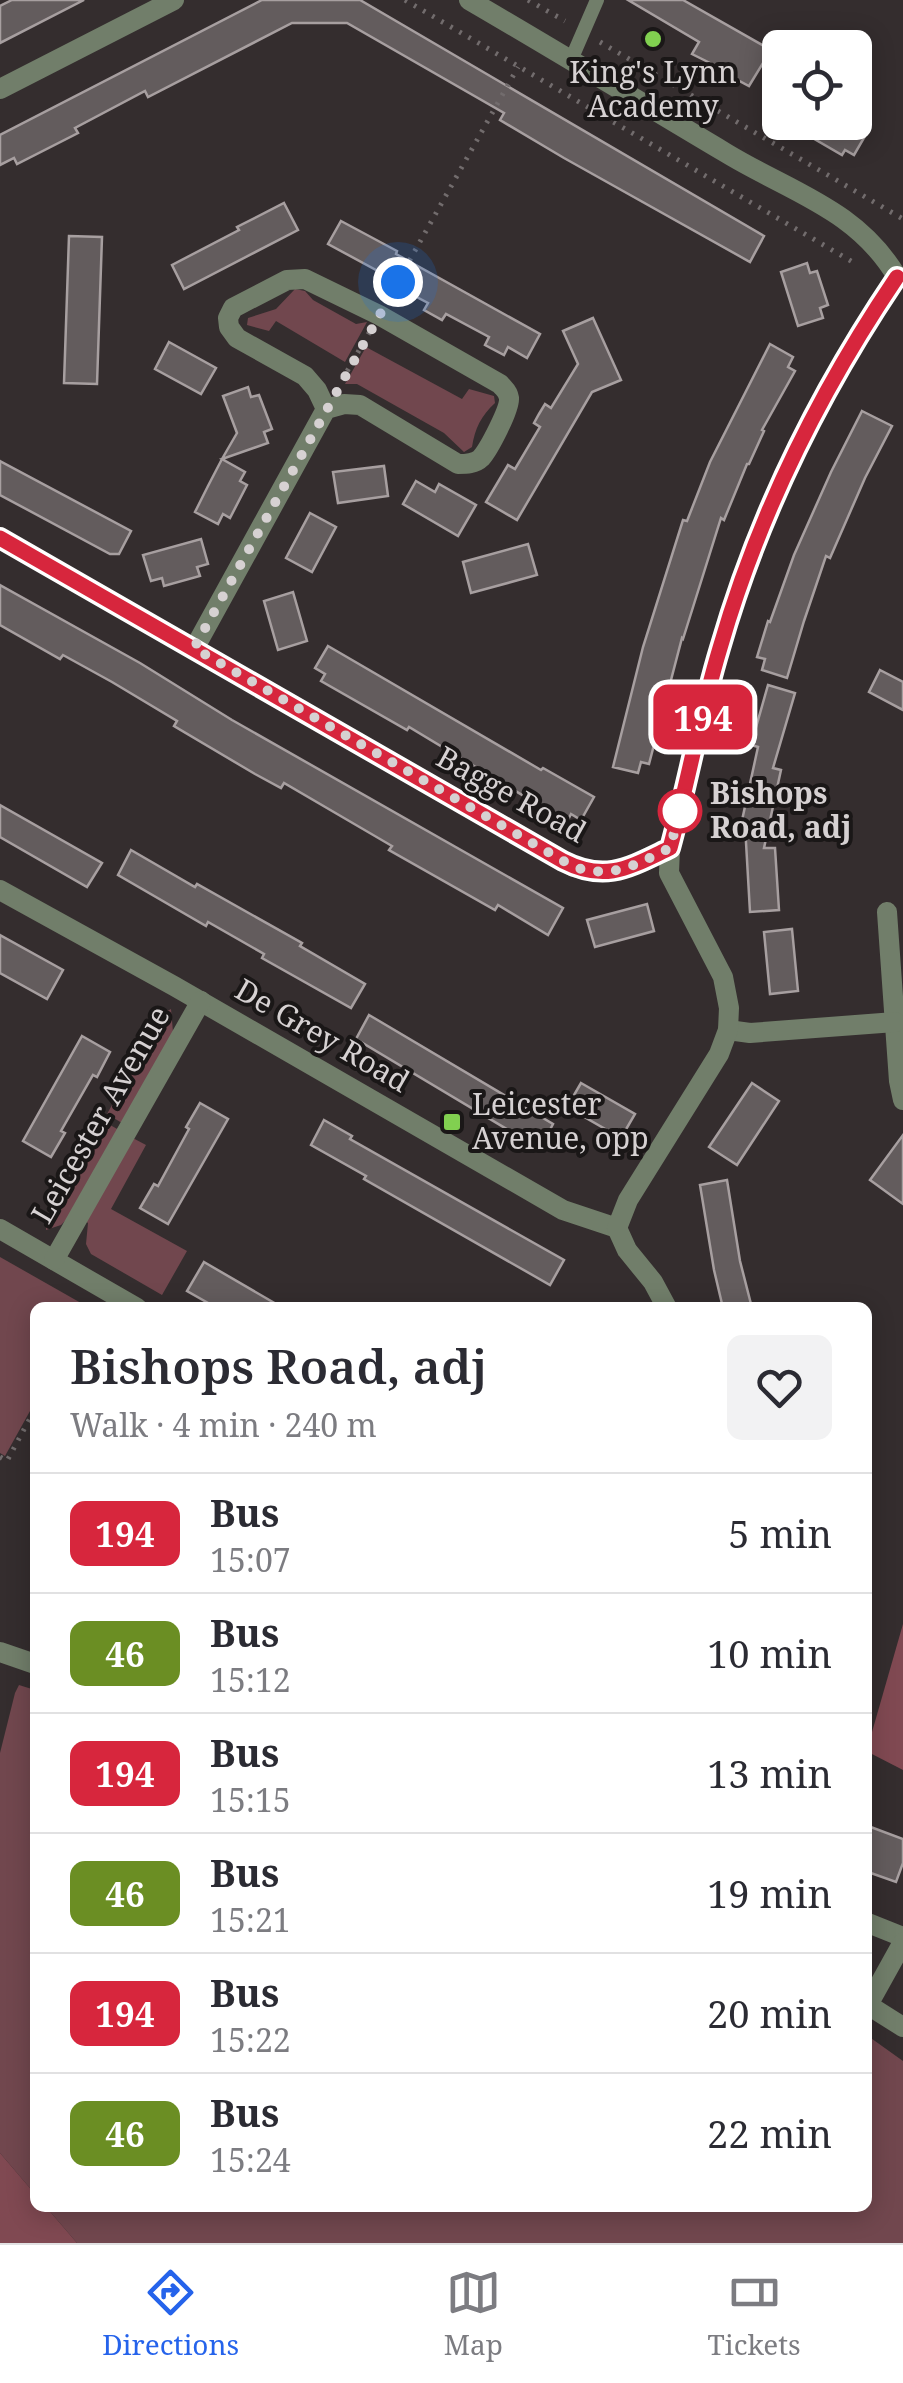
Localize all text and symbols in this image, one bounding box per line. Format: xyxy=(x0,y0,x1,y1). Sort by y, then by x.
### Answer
marker: King's Lynn Academy xyxy=(642,28,664,50)
map controls xyxy=(762,30,872,140)
button: locate xyxy=(762,30,872,140)
place label: King's Lynn Academy xyxy=(569,51,737,126)
your location xyxy=(373,257,423,307)
line badge: 194 xyxy=(646,684,760,750)
text: 194 xyxy=(673,694,733,741)
street label: Bagge Road xyxy=(430,736,594,852)
place label: Bishops Road, adj xyxy=(710,772,852,847)
marker: Bishops Road, adj xyxy=(659,790,701,832)
street label: De Grey Road xyxy=(228,968,417,1101)
street label: Leicester Avenue xyxy=(21,998,179,1230)
place label: Leicester Avenue, opp xyxy=(472,1083,649,1158)
marker: Leicester Avenue, opp xyxy=(441,1111,463,1133)
text: Bishops Road, adj xyxy=(70,1333,487,1398)
button: heart xyxy=(727,1335,832,1440)
text: Walk · 4 min · 240 m xyxy=(70,1403,377,1446)
text: Bus xyxy=(210,1486,279,1538)
text: 5 min xyxy=(728,1507,832,1559)
text: 194 xyxy=(95,1510,155,1557)
text: 15:07 xyxy=(210,1538,291,1581)
text: Bus xyxy=(210,1606,279,1658)
text: 10 min xyxy=(707,1627,832,1679)
text: 46 xyxy=(105,1630,145,1677)
text: 15:12 xyxy=(210,1658,291,1701)
text: Bus xyxy=(210,1726,279,1778)
text: 13 min xyxy=(707,1747,832,1799)
text: 194 xyxy=(95,1750,155,1797)
text: 15:15 xyxy=(210,1778,291,1821)
text: Bus xyxy=(210,1846,279,1898)
text: 19 min xyxy=(707,1867,832,1919)
text: 46 xyxy=(105,1870,145,1917)
text: 15:21 xyxy=(210,1898,291,1941)
text: Bus xyxy=(210,1966,279,2018)
text: 20 min xyxy=(707,1987,832,2039)
text: 194 xyxy=(95,1990,155,2037)
text: 15:22 xyxy=(210,2018,291,2061)
text: Bus xyxy=(210,2086,279,2138)
text: 22 min xyxy=(707,2107,832,2159)
text: 46 xyxy=(105,2110,145,2157)
text: 15:24 xyxy=(210,2138,291,2181)
tab: Directions xyxy=(102,2265,239,2363)
tab: Map xyxy=(444,2265,503,2363)
tab: Tickets xyxy=(708,2265,801,2363)

